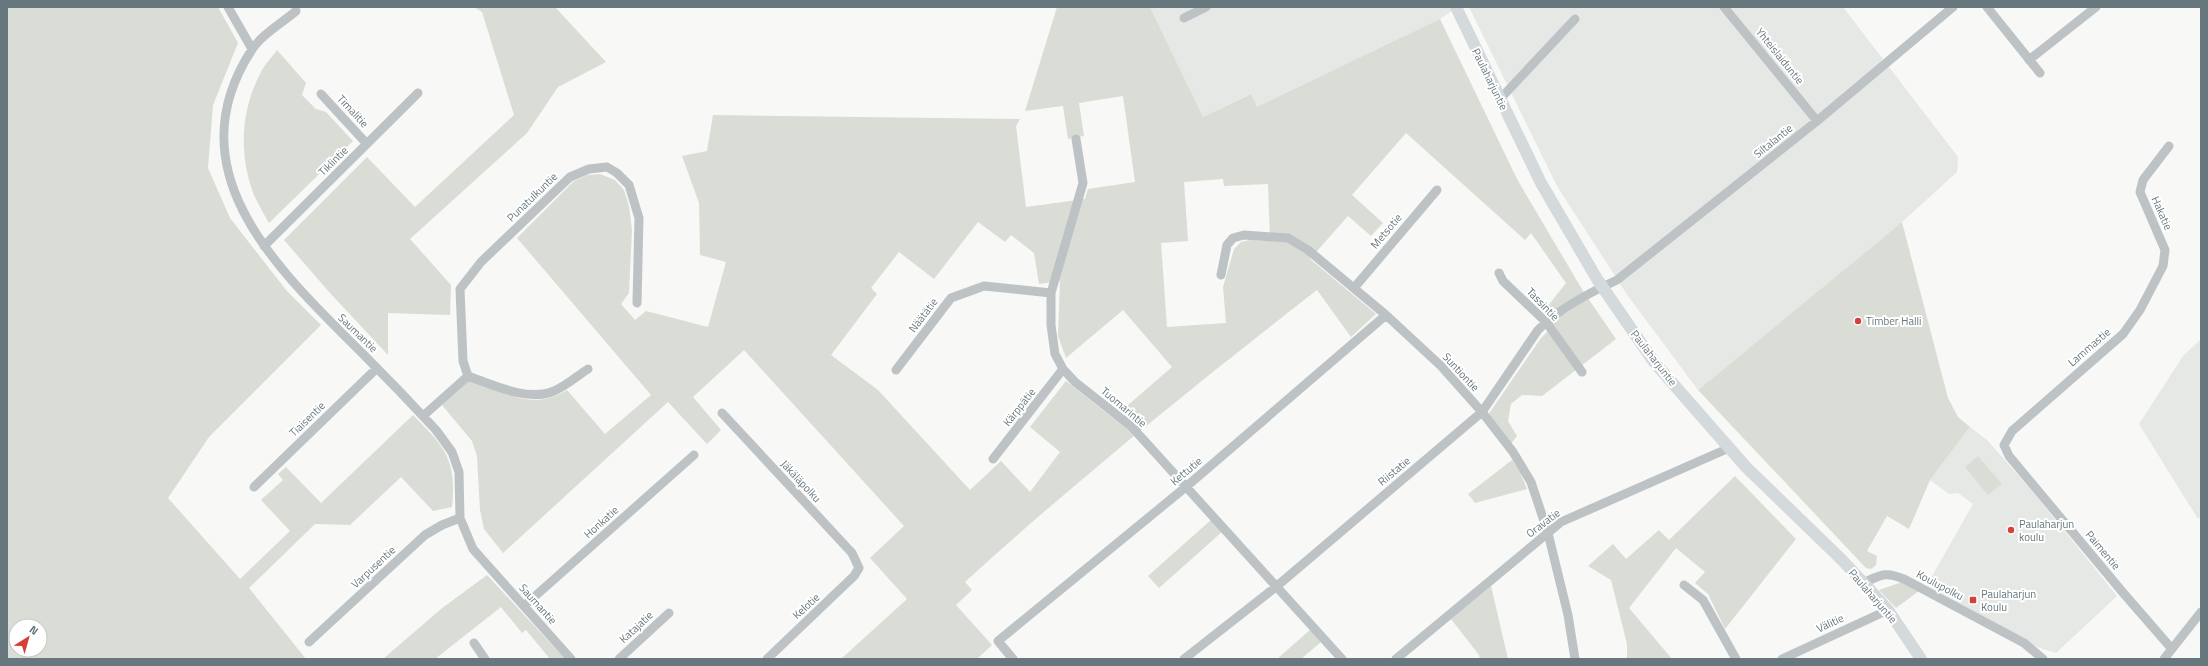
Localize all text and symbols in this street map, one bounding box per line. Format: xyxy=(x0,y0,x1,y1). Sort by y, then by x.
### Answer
street label: Yhteislaiduntie xyxy=(1752,24,1808,88)
street label: Paulaharjuntie xyxy=(1468,45,1512,113)
street label: Timalitie xyxy=(334,91,373,131)
street label: Siltalantie xyxy=(1750,120,1796,162)
street label: Tiklintie xyxy=(315,142,352,179)
street label: Punatulkuntie xyxy=(503,168,561,225)
street label: Hakatie xyxy=(2147,194,2177,233)
street label: Metsotie xyxy=(1367,210,1406,252)
street label: Tassintie xyxy=(1523,284,1563,324)
street label: Näätätie xyxy=(905,294,942,336)
street label: Saumantie xyxy=(335,310,382,356)
place label: Timber Halli xyxy=(1866,313,1921,329)
marker: Timber Halli xyxy=(1853,316,1863,326)
street label: Lammastie xyxy=(2064,324,2114,370)
street label: Paulaharjuntie xyxy=(1627,327,1681,390)
street label: Suntiontie xyxy=(1439,349,1483,395)
street label: Tuomarintie xyxy=(1098,383,1151,431)
street label: Kärppätie xyxy=(999,384,1039,429)
street label: Tiaisentie xyxy=(285,397,329,440)
street label: Riistatie xyxy=(1374,452,1414,489)
street label: Kettutie xyxy=(1167,453,1206,489)
street label: Jäkäläpolku xyxy=(777,456,825,506)
street label: Honkatie xyxy=(580,502,622,542)
street label: Oravatie xyxy=(1523,505,1564,541)
place label: Paulaharjun koulu xyxy=(2019,516,2074,545)
marker: Paulaharjun koulu xyxy=(2006,525,2016,535)
street label: Paimentie xyxy=(2082,527,2124,573)
street label: Varpusentie xyxy=(347,542,399,592)
street label: Paulaharjuntie xyxy=(1845,565,1901,627)
street label: Koulupolku xyxy=(1914,566,1967,604)
street label: Saumantie xyxy=(515,580,561,628)
place label: Paulaharjun Koulu xyxy=(1981,586,2036,615)
street label: Kelotie xyxy=(789,589,823,623)
marker: Paulaharjun Koulu xyxy=(1968,595,1978,605)
street label: Katajatie xyxy=(616,607,657,647)
street label: Välitie xyxy=(1814,610,1847,636)
north arrow xyxy=(8,618,48,658)
text: N xyxy=(26,621,42,639)

